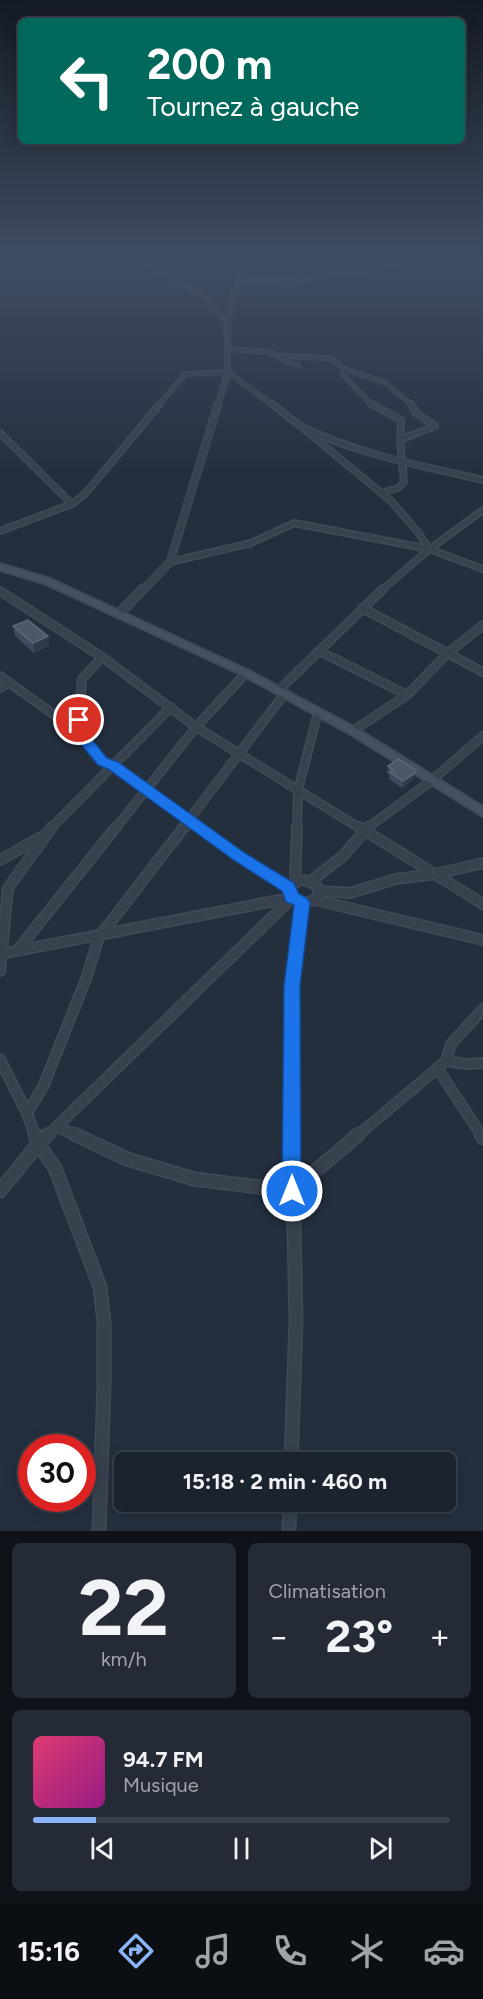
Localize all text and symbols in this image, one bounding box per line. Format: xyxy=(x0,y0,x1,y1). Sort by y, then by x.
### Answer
text: 200 m xyxy=(147,39,272,90)
icon: left xyxy=(48,42,126,120)
text: Tournez à gauche xyxy=(147,90,359,123)
pin xyxy=(53,694,104,745)
icon: arrive xyxy=(62,703,95,736)
position arrow xyxy=(260,1159,324,1223)
speed limit sign: 30 xyxy=(18,1434,96,1512)
text: 15:18 · 2 min · 460 m xyxy=(183,1468,387,1495)
text: 22 xyxy=(79,1561,169,1655)
text: Climatisation xyxy=(269,1579,386,1603)
text: 23° xyxy=(325,1609,393,1663)
text: − xyxy=(269,1617,289,1656)
text: + xyxy=(429,1617,450,1656)
text: km/h xyxy=(101,1647,147,1671)
text: 94.7 FM xyxy=(123,1746,204,1773)
text: Musique xyxy=(123,1773,199,1797)
icon: previous xyxy=(86,1832,119,1865)
icon: pause xyxy=(225,1832,258,1865)
icon: next xyxy=(364,1832,397,1865)
icon: directions xyxy=(115,1930,157,1972)
icon: music xyxy=(192,1930,234,1972)
icon: phone xyxy=(269,1930,311,1972)
icon: climate xyxy=(346,1930,388,1972)
icon: car xyxy=(423,1930,465,1972)
text: 15:16 xyxy=(18,1935,80,1968)

